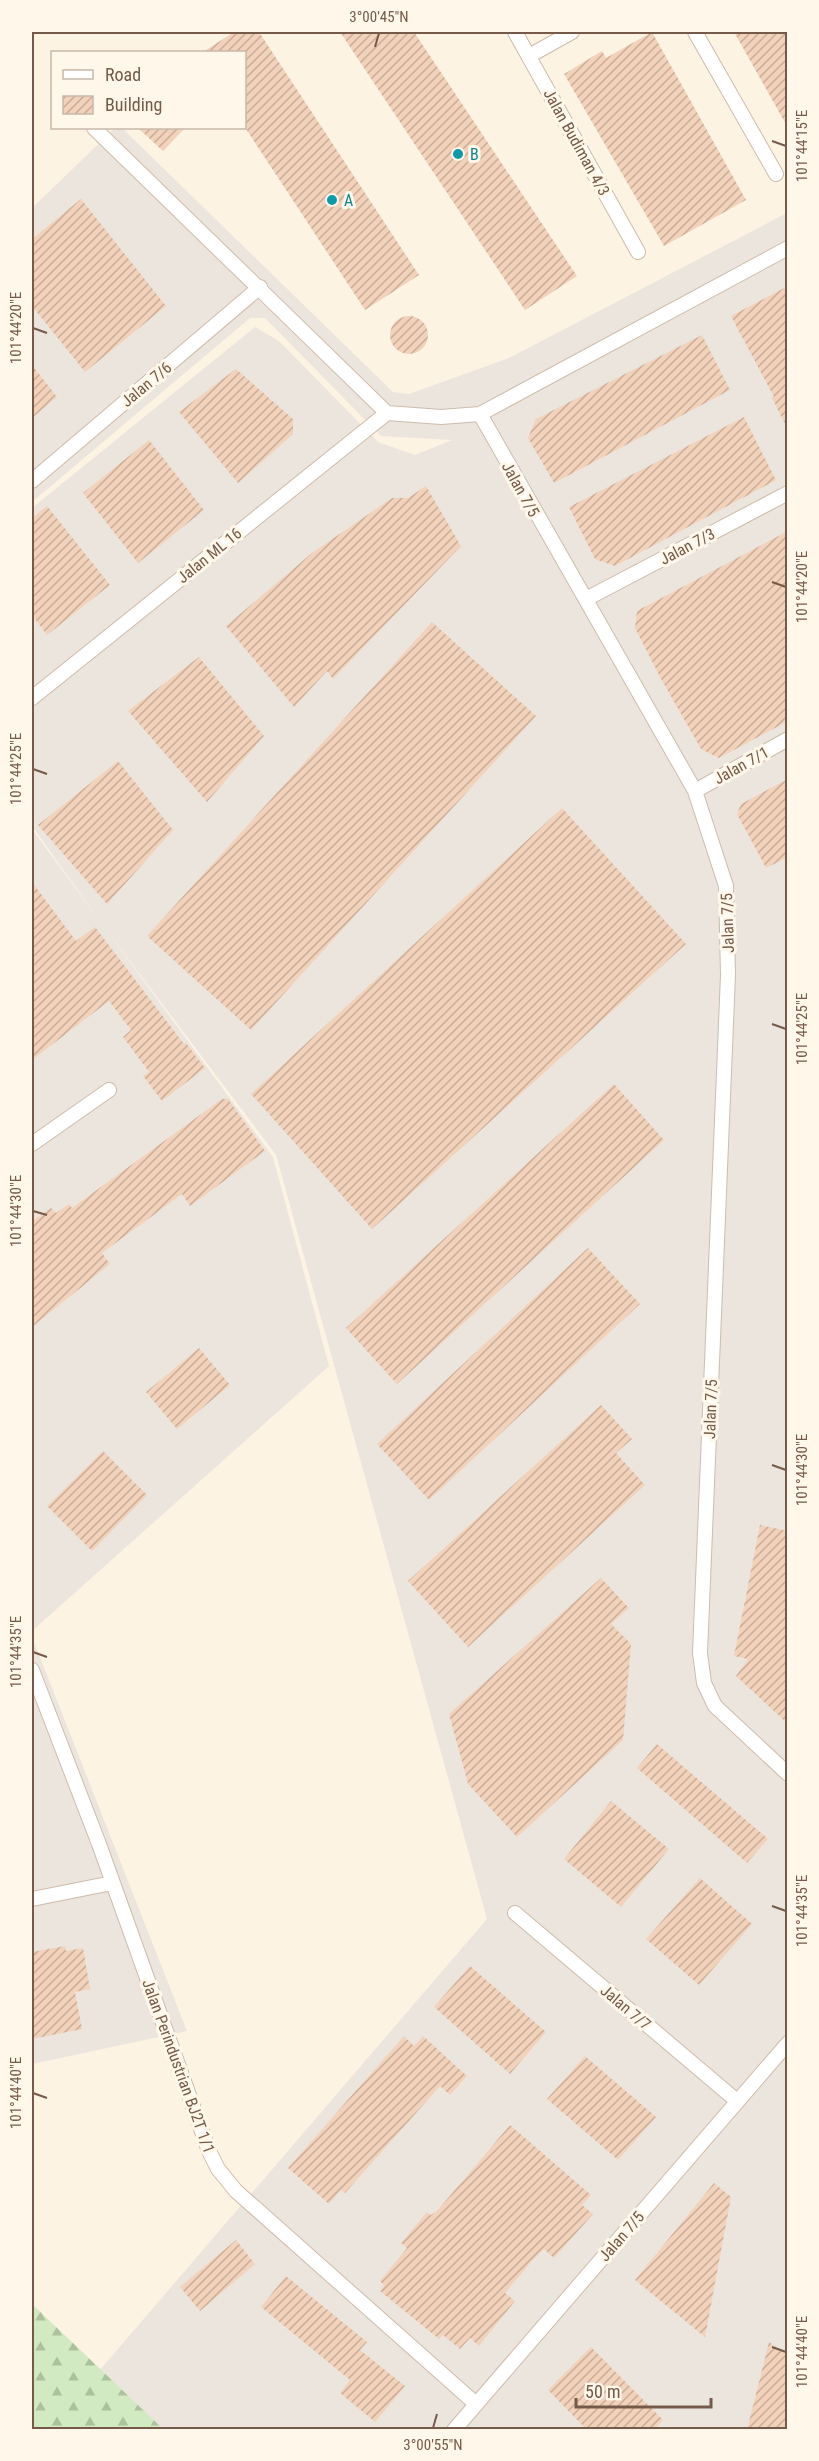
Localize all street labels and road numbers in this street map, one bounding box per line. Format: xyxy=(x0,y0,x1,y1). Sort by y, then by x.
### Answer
street label: Jalan Budiman 4/3 xyxy=(539,86,614,199)
street label: Jalan 7/6 xyxy=(117,358,175,411)
street label: Jalan 7/5 xyxy=(498,458,543,520)
street label: Jalan ML 16 xyxy=(173,524,245,587)
street label: Jalan 7/3 xyxy=(656,524,718,569)
street label: Jalan 7/1 xyxy=(710,743,772,788)
street label: Jalan 7/5 xyxy=(717,893,738,953)
street label: Jalan 7/5 xyxy=(700,1379,721,1439)
street label: Jalan Perindustrian BJ2T 1/1 xyxy=(138,1977,219,2156)
street label: Jalan 7/7 xyxy=(597,1981,655,2034)
street label: Jalan 7/5 xyxy=(595,2207,648,2265)

